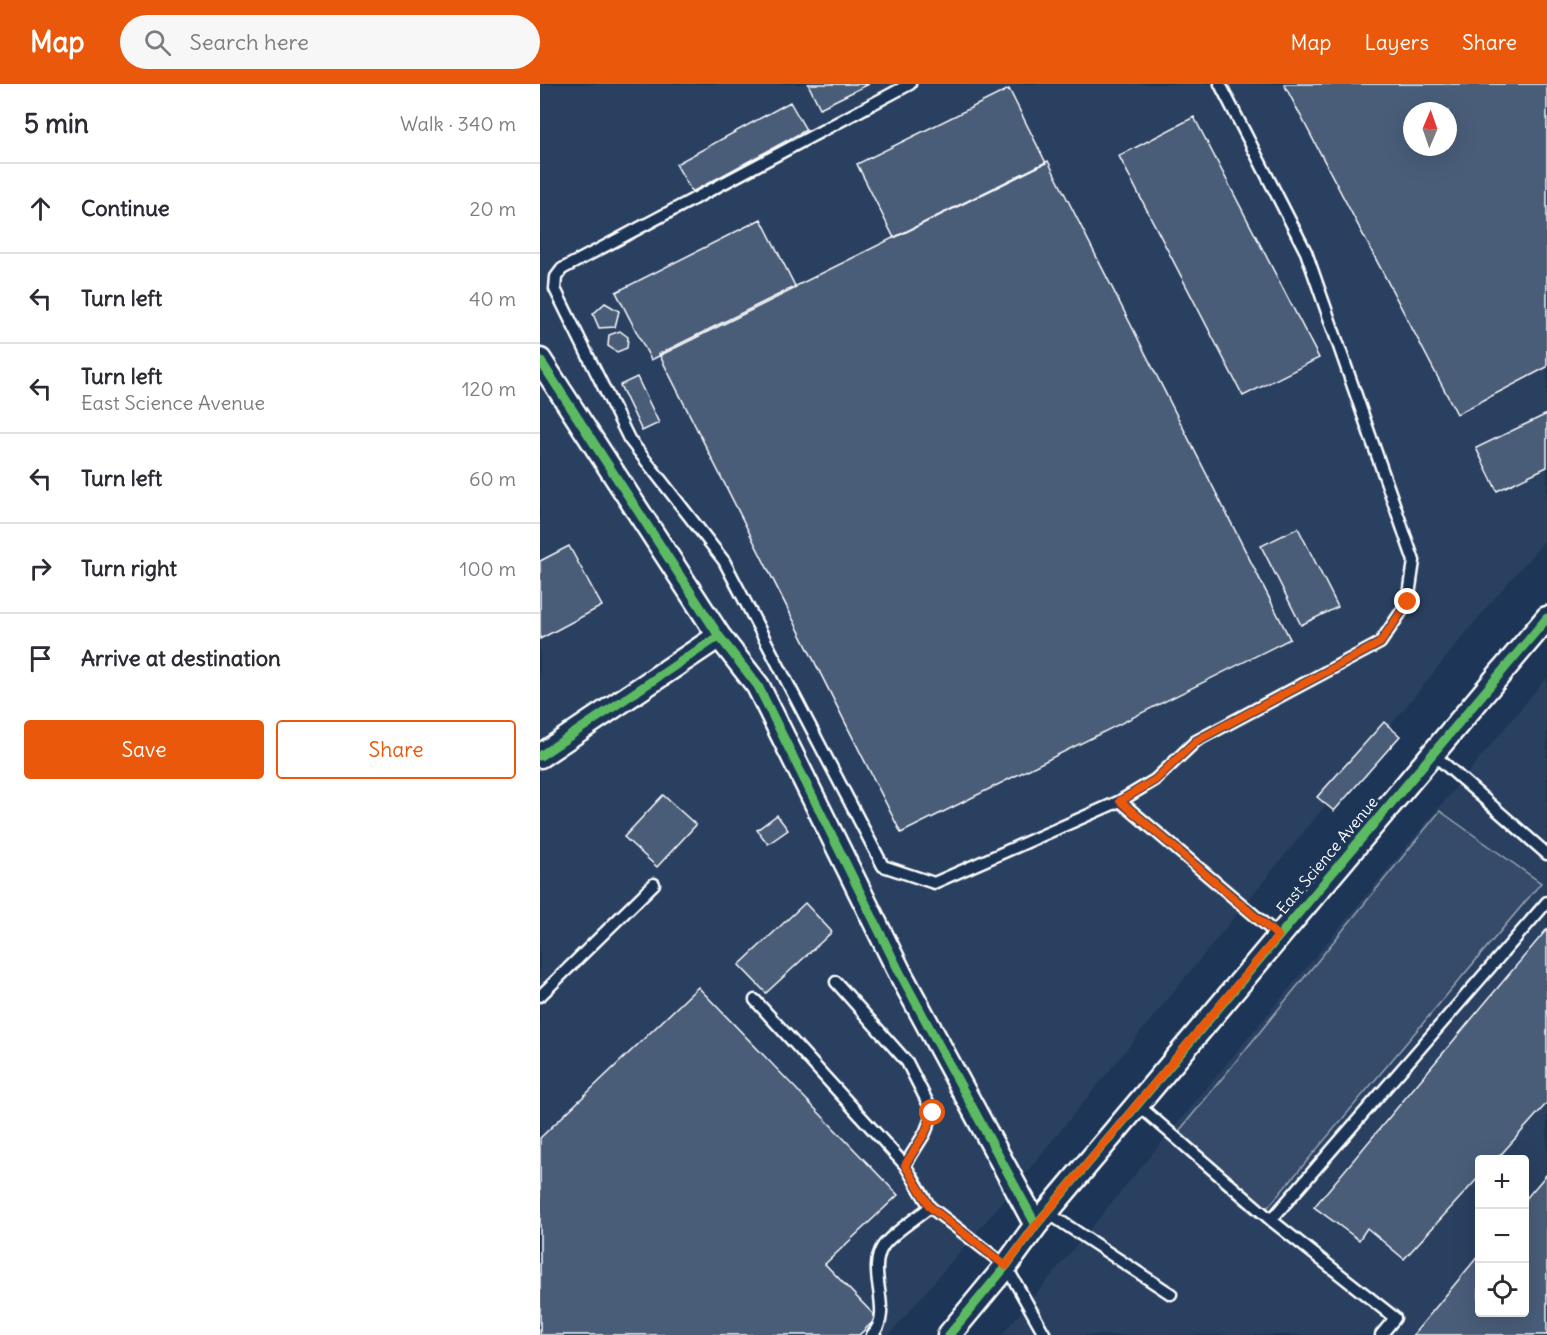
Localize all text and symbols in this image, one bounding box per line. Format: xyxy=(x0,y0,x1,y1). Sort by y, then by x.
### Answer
search box xyxy=(120,15,540,69)
text: Map xyxy=(30,24,84,60)
icon: search xyxy=(141,26,174,59)
text: Search here xyxy=(189,28,309,56)
text: Map xyxy=(1291,29,1331,56)
text: Layers xyxy=(1364,29,1429,56)
text: Share xyxy=(1462,29,1517,56)
north arrow xyxy=(1403,102,1457,156)
text: 5 min xyxy=(24,107,89,140)
text: Walk · 340 m xyxy=(400,111,516,136)
icon: ahead xyxy=(24,192,57,225)
text: Continue xyxy=(81,194,170,222)
text: 20 m xyxy=(470,196,516,221)
icon: left xyxy=(24,282,57,315)
text: Turn left xyxy=(81,284,162,312)
text: 40 m xyxy=(469,286,516,311)
text: Turn left xyxy=(81,362,162,390)
icon: left xyxy=(24,372,57,405)
text: 120 m xyxy=(462,376,516,401)
text: East Science Avenue xyxy=(81,390,265,415)
icon: left xyxy=(24,462,57,495)
text: Turn left xyxy=(81,464,162,492)
text: 60 m xyxy=(469,466,516,491)
icon: right xyxy=(24,552,57,585)
text: Turn right xyxy=(81,554,177,582)
text: 100 m xyxy=(459,556,516,581)
route end xyxy=(1394,588,1420,614)
icon: arrive xyxy=(24,642,57,675)
text: Arrive at destination xyxy=(81,644,281,672)
button: Save xyxy=(24,720,264,779)
button: Share xyxy=(276,720,516,779)
street label: East Science Avenue xyxy=(1272,792,1382,918)
route start xyxy=(919,1099,945,1125)
map controls xyxy=(1475,1155,1529,1317)
button: + xyxy=(1475,1155,1529,1209)
button: − xyxy=(1475,1209,1529,1263)
button: locate xyxy=(1475,1263,1529,1317)

